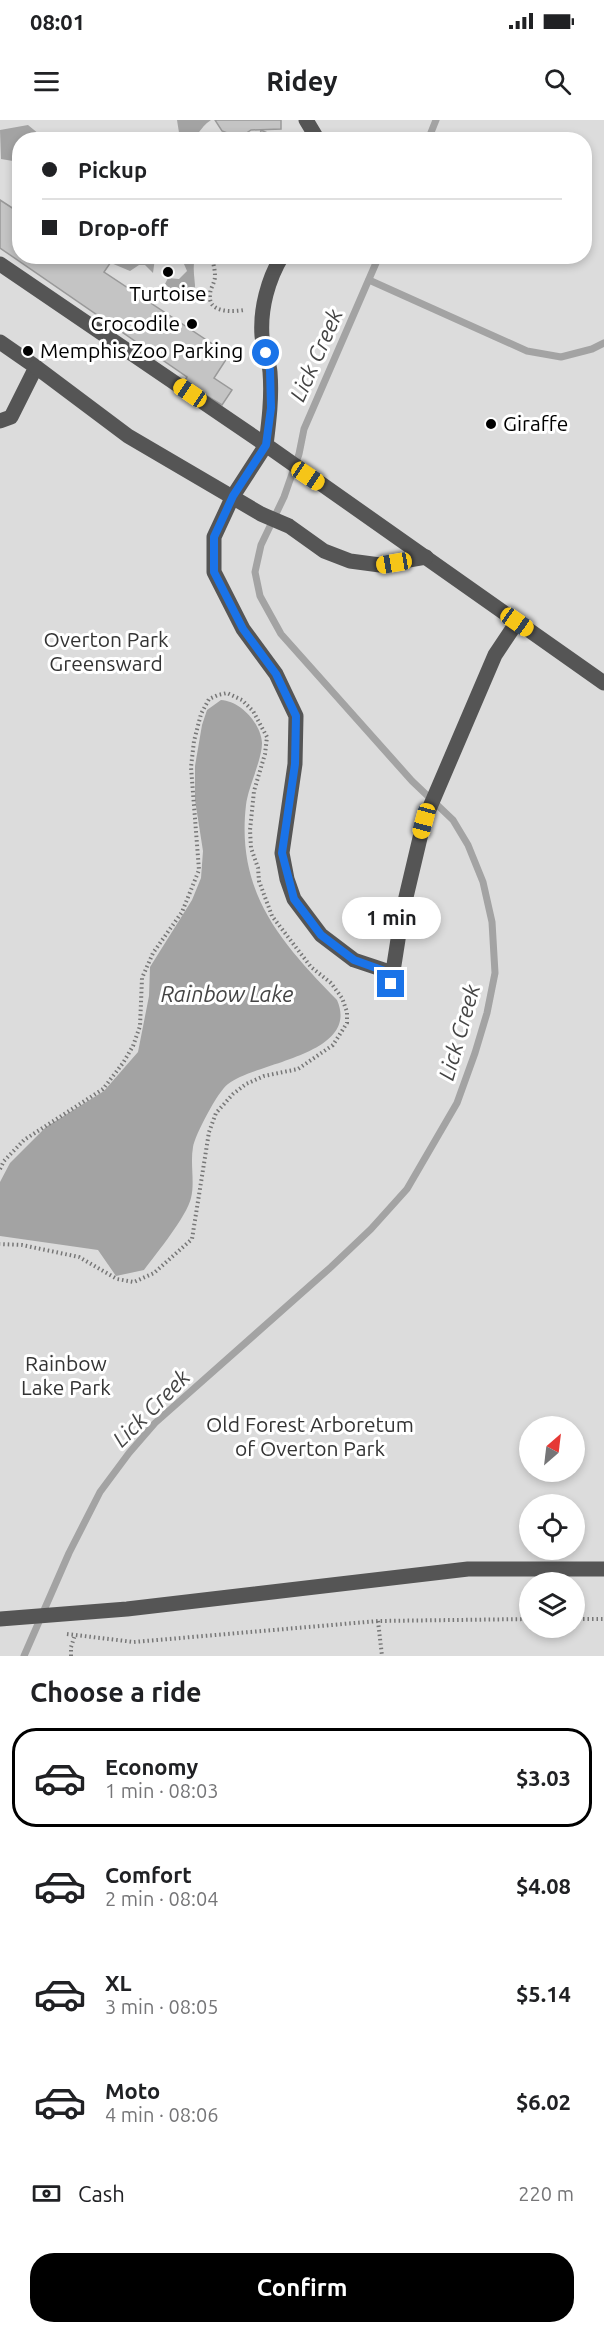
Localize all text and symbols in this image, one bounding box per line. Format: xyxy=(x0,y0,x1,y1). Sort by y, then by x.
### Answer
text: 08:01 xyxy=(30,9,85,34)
icon: menu xyxy=(30,65,63,98)
icon: search xyxy=(541,65,574,98)
text: Ridey xyxy=(266,66,338,96)
text: Pickup xyxy=(78,157,147,182)
text: Drop-off xyxy=(78,215,168,240)
marker: Turtoise xyxy=(161,265,175,279)
place label: Turtoise xyxy=(129,281,207,305)
water label: Lick Creek xyxy=(284,304,347,405)
place label: Crocodile xyxy=(90,311,180,335)
marker: Crocodile xyxy=(185,317,199,331)
place label: Memphis Zoo Parking xyxy=(40,338,243,362)
route start xyxy=(252,339,279,366)
marker: Memphis Zoo Parking xyxy=(21,344,35,358)
car xyxy=(170,375,210,411)
place label: Giraffe xyxy=(503,411,568,435)
marker: Giraffe xyxy=(484,417,498,431)
car xyxy=(288,458,328,494)
car xyxy=(375,551,413,575)
car xyxy=(497,604,537,640)
park label: Overton Park Greensward xyxy=(43,627,169,675)
car xyxy=(411,801,437,841)
callout: 1 min xyxy=(342,897,440,939)
text: 1 min xyxy=(366,906,417,929)
route end xyxy=(377,970,404,997)
water label: Lick Creek xyxy=(433,980,484,1083)
water label: Rainbow Lake xyxy=(161,981,293,1006)
park label: Rainbow Lake Park xyxy=(21,1351,111,1399)
water label: Lick Creek xyxy=(107,1363,195,1451)
park label: Old Forest Arboretum of Overton Park xyxy=(206,1412,414,1460)
north arrow xyxy=(519,1416,585,1482)
map controls xyxy=(519,1416,585,1638)
button: locate xyxy=(519,1494,585,1560)
button: layers xyxy=(519,1572,585,1638)
text: Choose a ride xyxy=(30,1677,202,1707)
icon: car xyxy=(33,1751,87,1805)
text: Economy xyxy=(105,1754,198,1779)
text: $3.03 xyxy=(516,1765,571,1790)
text: 1 min · 08:03 xyxy=(105,1779,219,1802)
icon: car xyxy=(33,1859,87,1913)
text: Comfort xyxy=(105,1862,192,1887)
text: $4.08 xyxy=(516,1873,571,1898)
text: 2 min · 08:04 xyxy=(105,1887,219,1910)
icon: car xyxy=(33,1967,87,2021)
text: XL xyxy=(105,1970,132,1995)
text: $5.14 xyxy=(516,1981,571,2006)
text: 3 min · 08:05 xyxy=(105,1995,219,2018)
icon: car xyxy=(33,2075,87,2129)
text: Moto xyxy=(105,2078,160,2103)
text: $6.02 xyxy=(516,2089,571,2114)
text: 4 min · 08:06 xyxy=(105,2103,219,2126)
icon: cash xyxy=(30,2177,63,2210)
text: Cash xyxy=(78,2181,125,2206)
text: 220 m xyxy=(518,2182,574,2205)
button: Confirm xyxy=(30,2253,574,2322)

